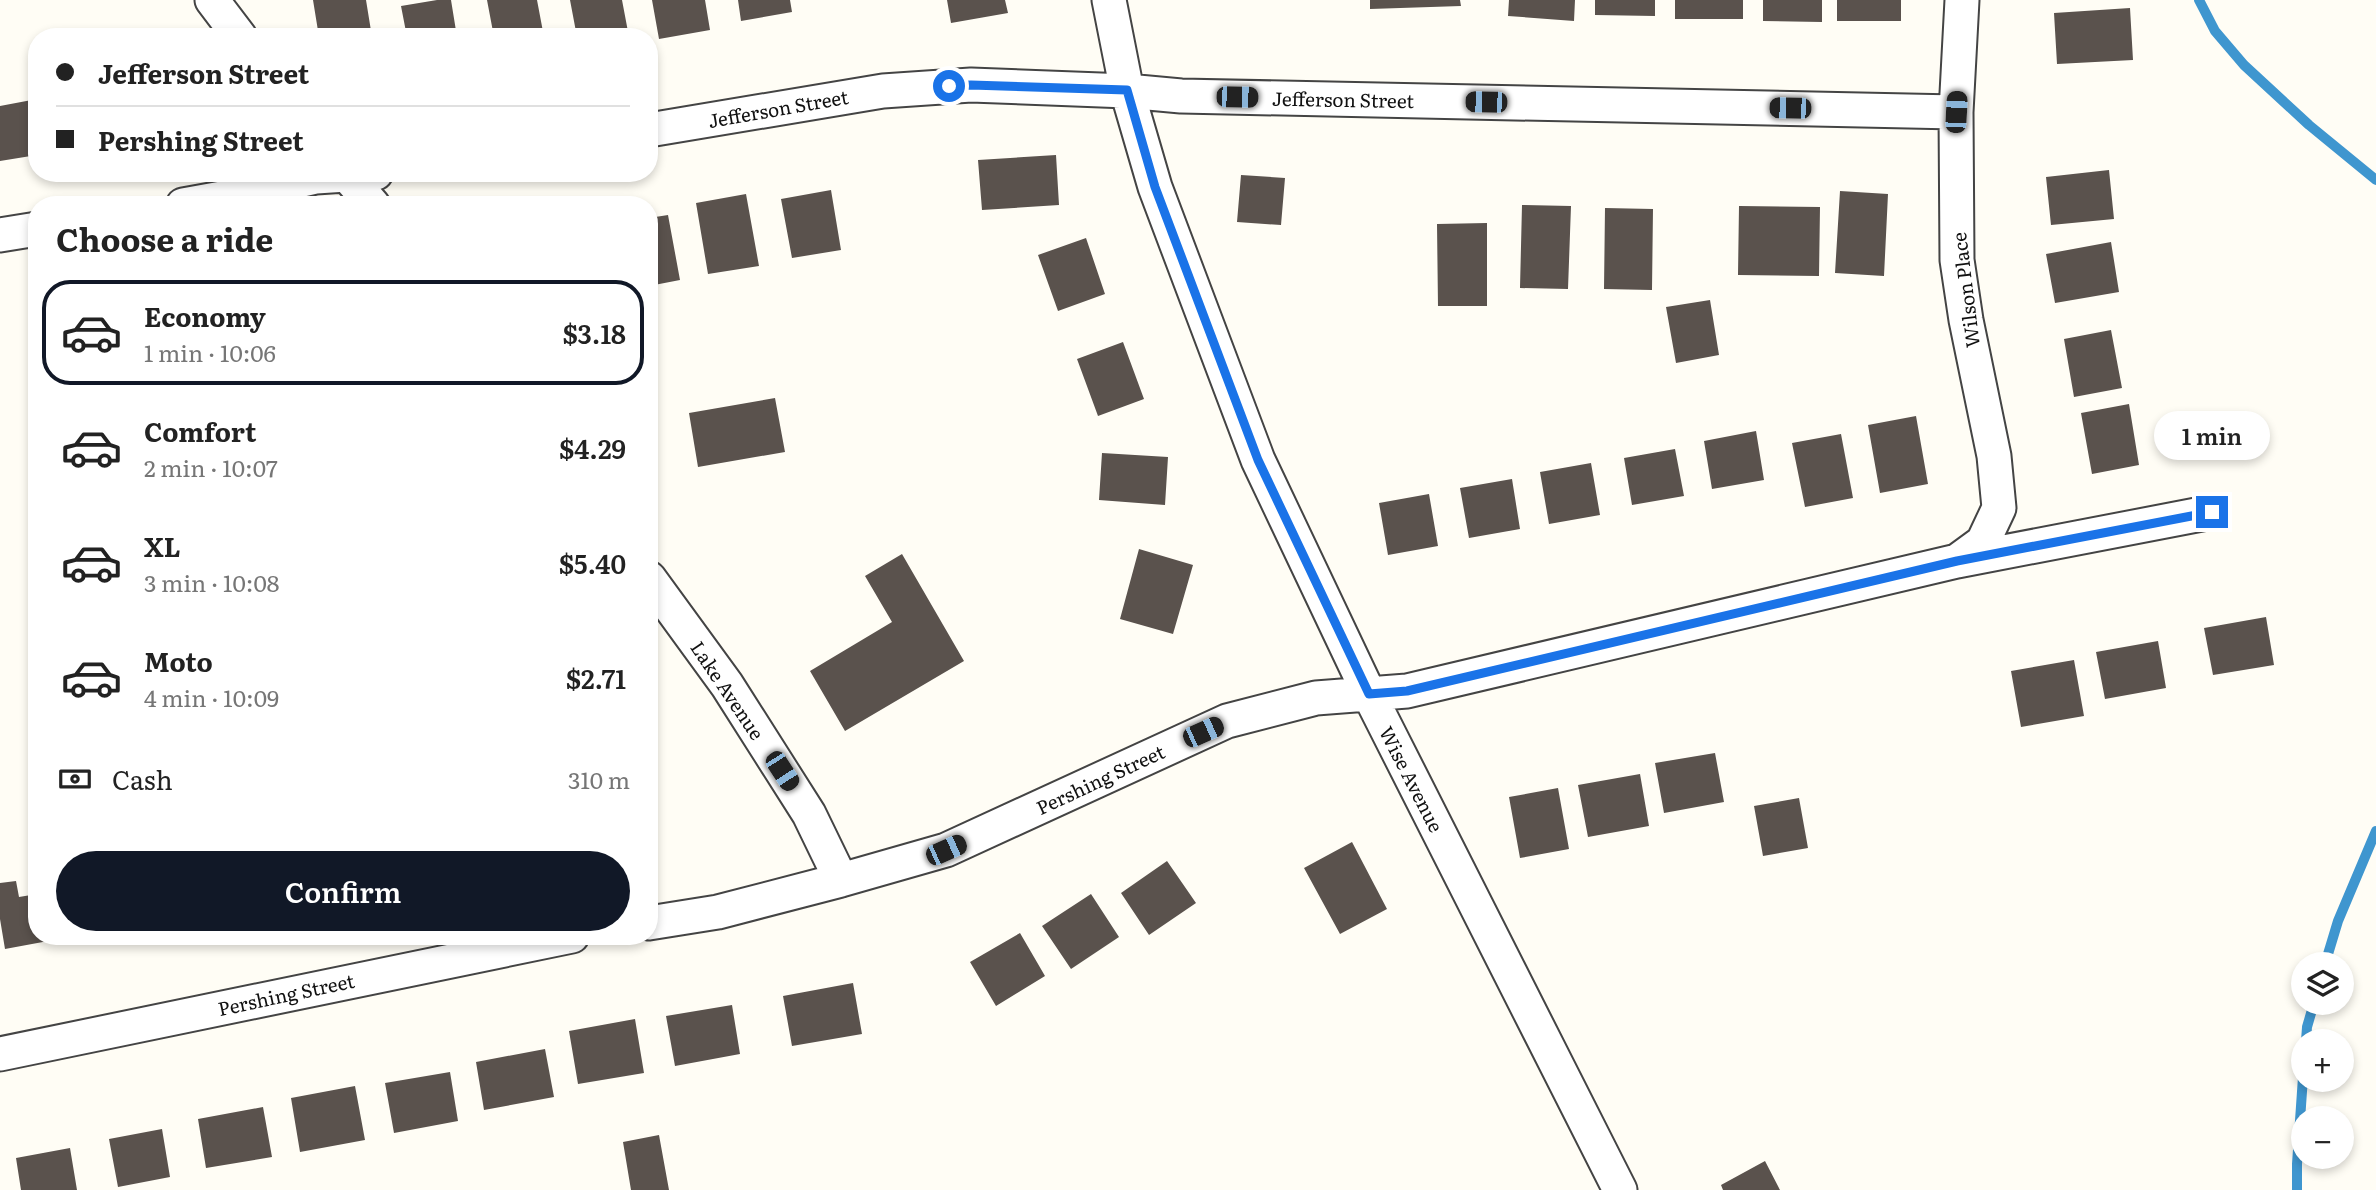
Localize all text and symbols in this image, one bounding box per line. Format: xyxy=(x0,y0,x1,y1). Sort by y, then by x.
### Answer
text: Jefferson Street xyxy=(98,53,309,92)
route start xyxy=(933,70,965,102)
street label: Jefferson Street xyxy=(706,82,851,134)
street label: Jefferson Street xyxy=(1272,84,1415,114)
car xyxy=(1216,86,1259,108)
car xyxy=(1945,90,1968,134)
car xyxy=(1465,91,1508,113)
car xyxy=(1769,97,1812,119)
text: Pershing Street xyxy=(98,120,304,159)
text: Choose a ride xyxy=(56,214,273,262)
street label: Wilson Place xyxy=(1944,231,1986,349)
text: Economy xyxy=(144,296,266,335)
icon: car xyxy=(60,301,123,364)
text: $3.18 xyxy=(562,313,626,352)
text: 1 min · 10:06 xyxy=(144,335,276,369)
callout: 1 min xyxy=(2154,410,2270,460)
text: Comfort xyxy=(144,411,256,450)
icon: car xyxy=(60,416,123,479)
text: 1 min xyxy=(2182,418,2242,452)
text: $4.29 xyxy=(559,428,626,467)
text: 2 min · 10:07 xyxy=(144,450,278,484)
route end xyxy=(2196,496,2228,528)
text: XL xyxy=(144,526,181,565)
icon: car xyxy=(60,531,123,594)
text: $5.40 xyxy=(559,543,626,582)
text: 3 min · 10:08 xyxy=(144,565,279,599)
street label: Lake Avenue xyxy=(684,635,772,745)
text: Moto xyxy=(144,641,213,680)
icon: car xyxy=(60,646,123,709)
text: $2.71 xyxy=(566,658,626,697)
text: 4 min · 10:09 xyxy=(144,680,279,714)
car xyxy=(1180,714,1227,750)
street label: Wise Avenue xyxy=(1373,721,1451,837)
street label: Pershing Street xyxy=(1031,737,1169,821)
car xyxy=(762,748,803,794)
text: Cash xyxy=(112,759,173,798)
icon: cash xyxy=(56,760,94,798)
text: 310 m xyxy=(568,762,630,796)
car xyxy=(923,832,970,868)
button: Confirm xyxy=(56,851,630,931)
map controls xyxy=(2291,952,2354,1169)
button: layers xyxy=(2291,952,2354,1015)
street label: Pershing Street xyxy=(215,966,357,1022)
button: + xyxy=(2291,1029,2354,1092)
button: − xyxy=(2291,1106,2354,1169)

